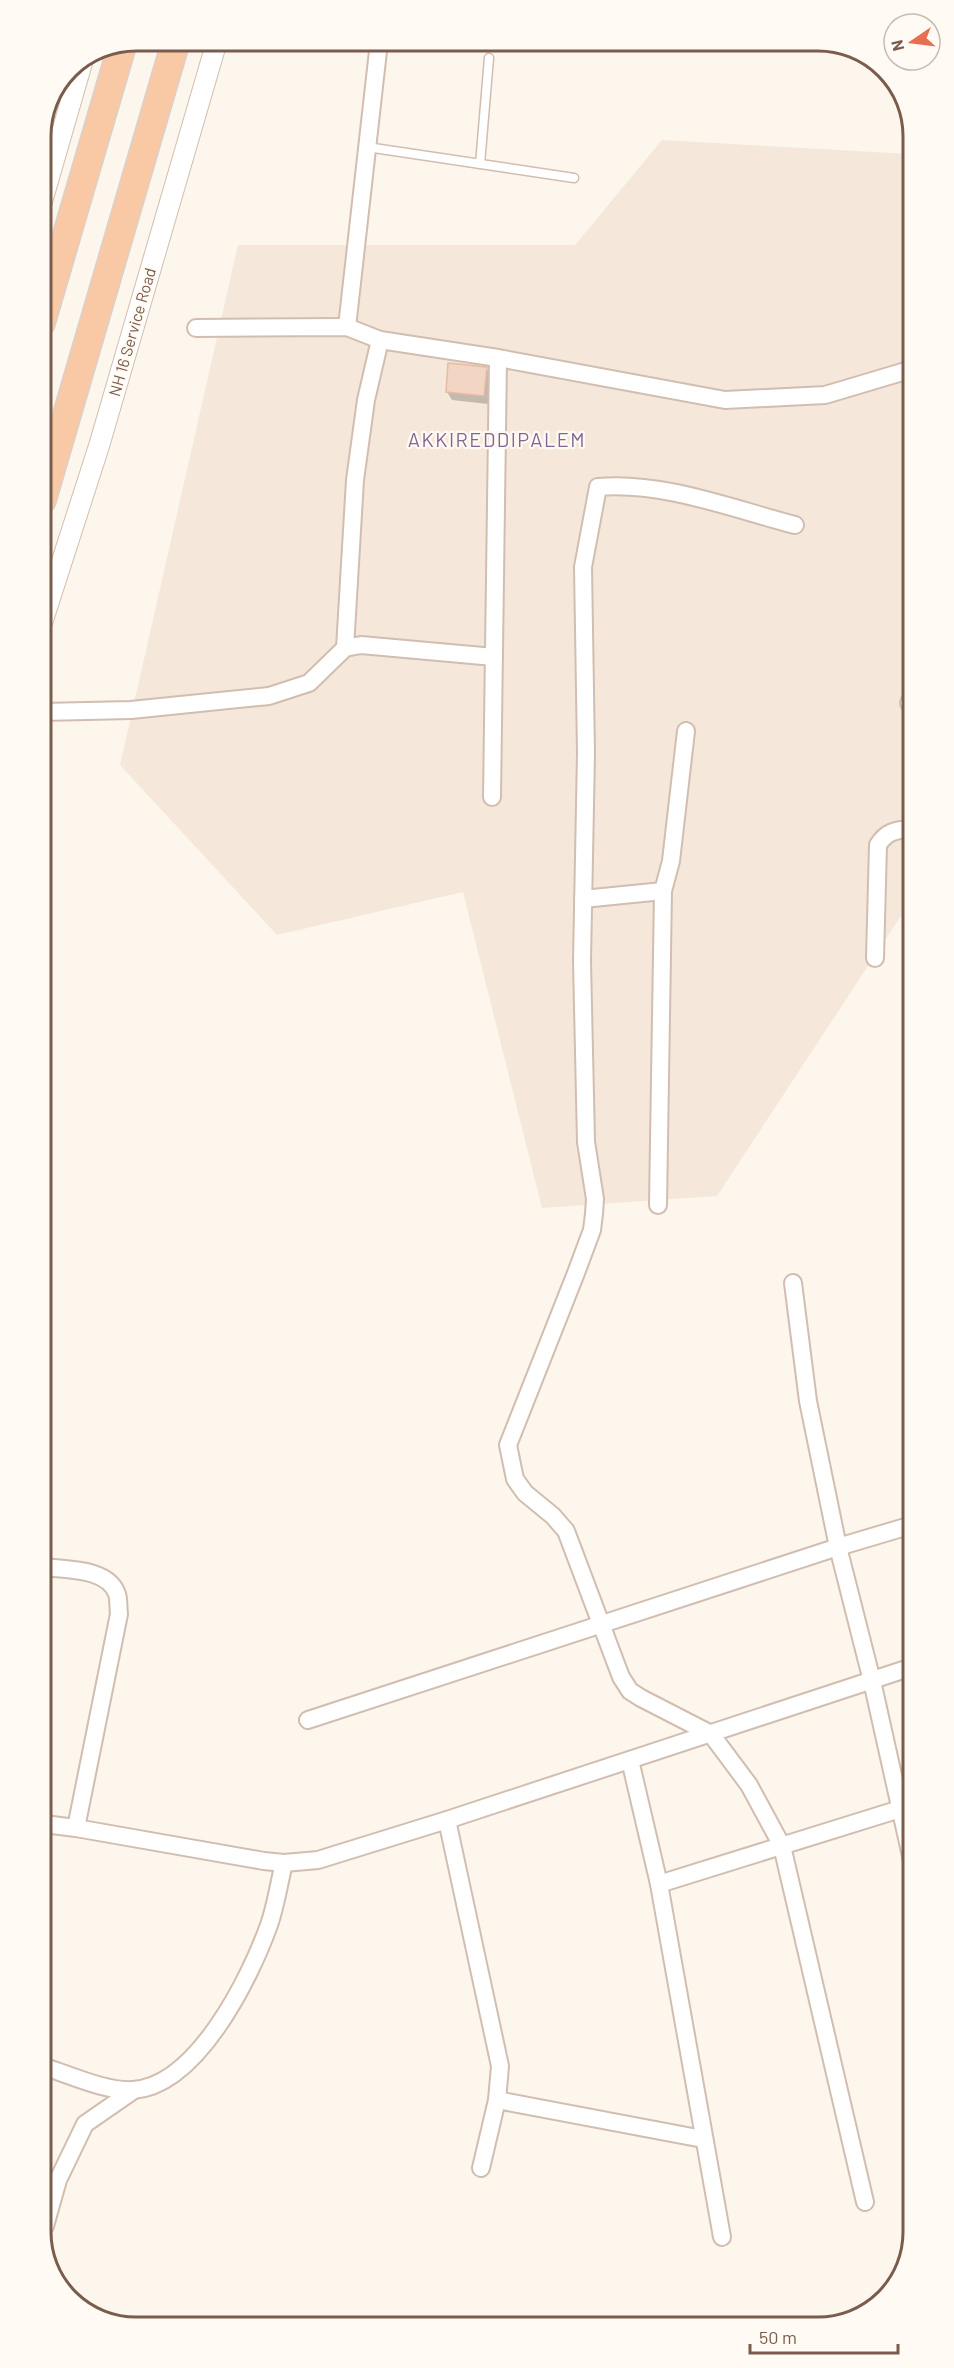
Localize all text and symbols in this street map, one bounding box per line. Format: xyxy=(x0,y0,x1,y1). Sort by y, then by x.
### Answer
north arrow xyxy=(882,12,942,72)
text: N xyxy=(886,38,907,53)
street label: NH 16 Service Road xyxy=(104,265,159,398)
district label: AKKIREDDIPALEM xyxy=(408,427,586,451)
scale bar xyxy=(750,2317,898,2355)
text: 50 m xyxy=(759,2326,797,2348)

